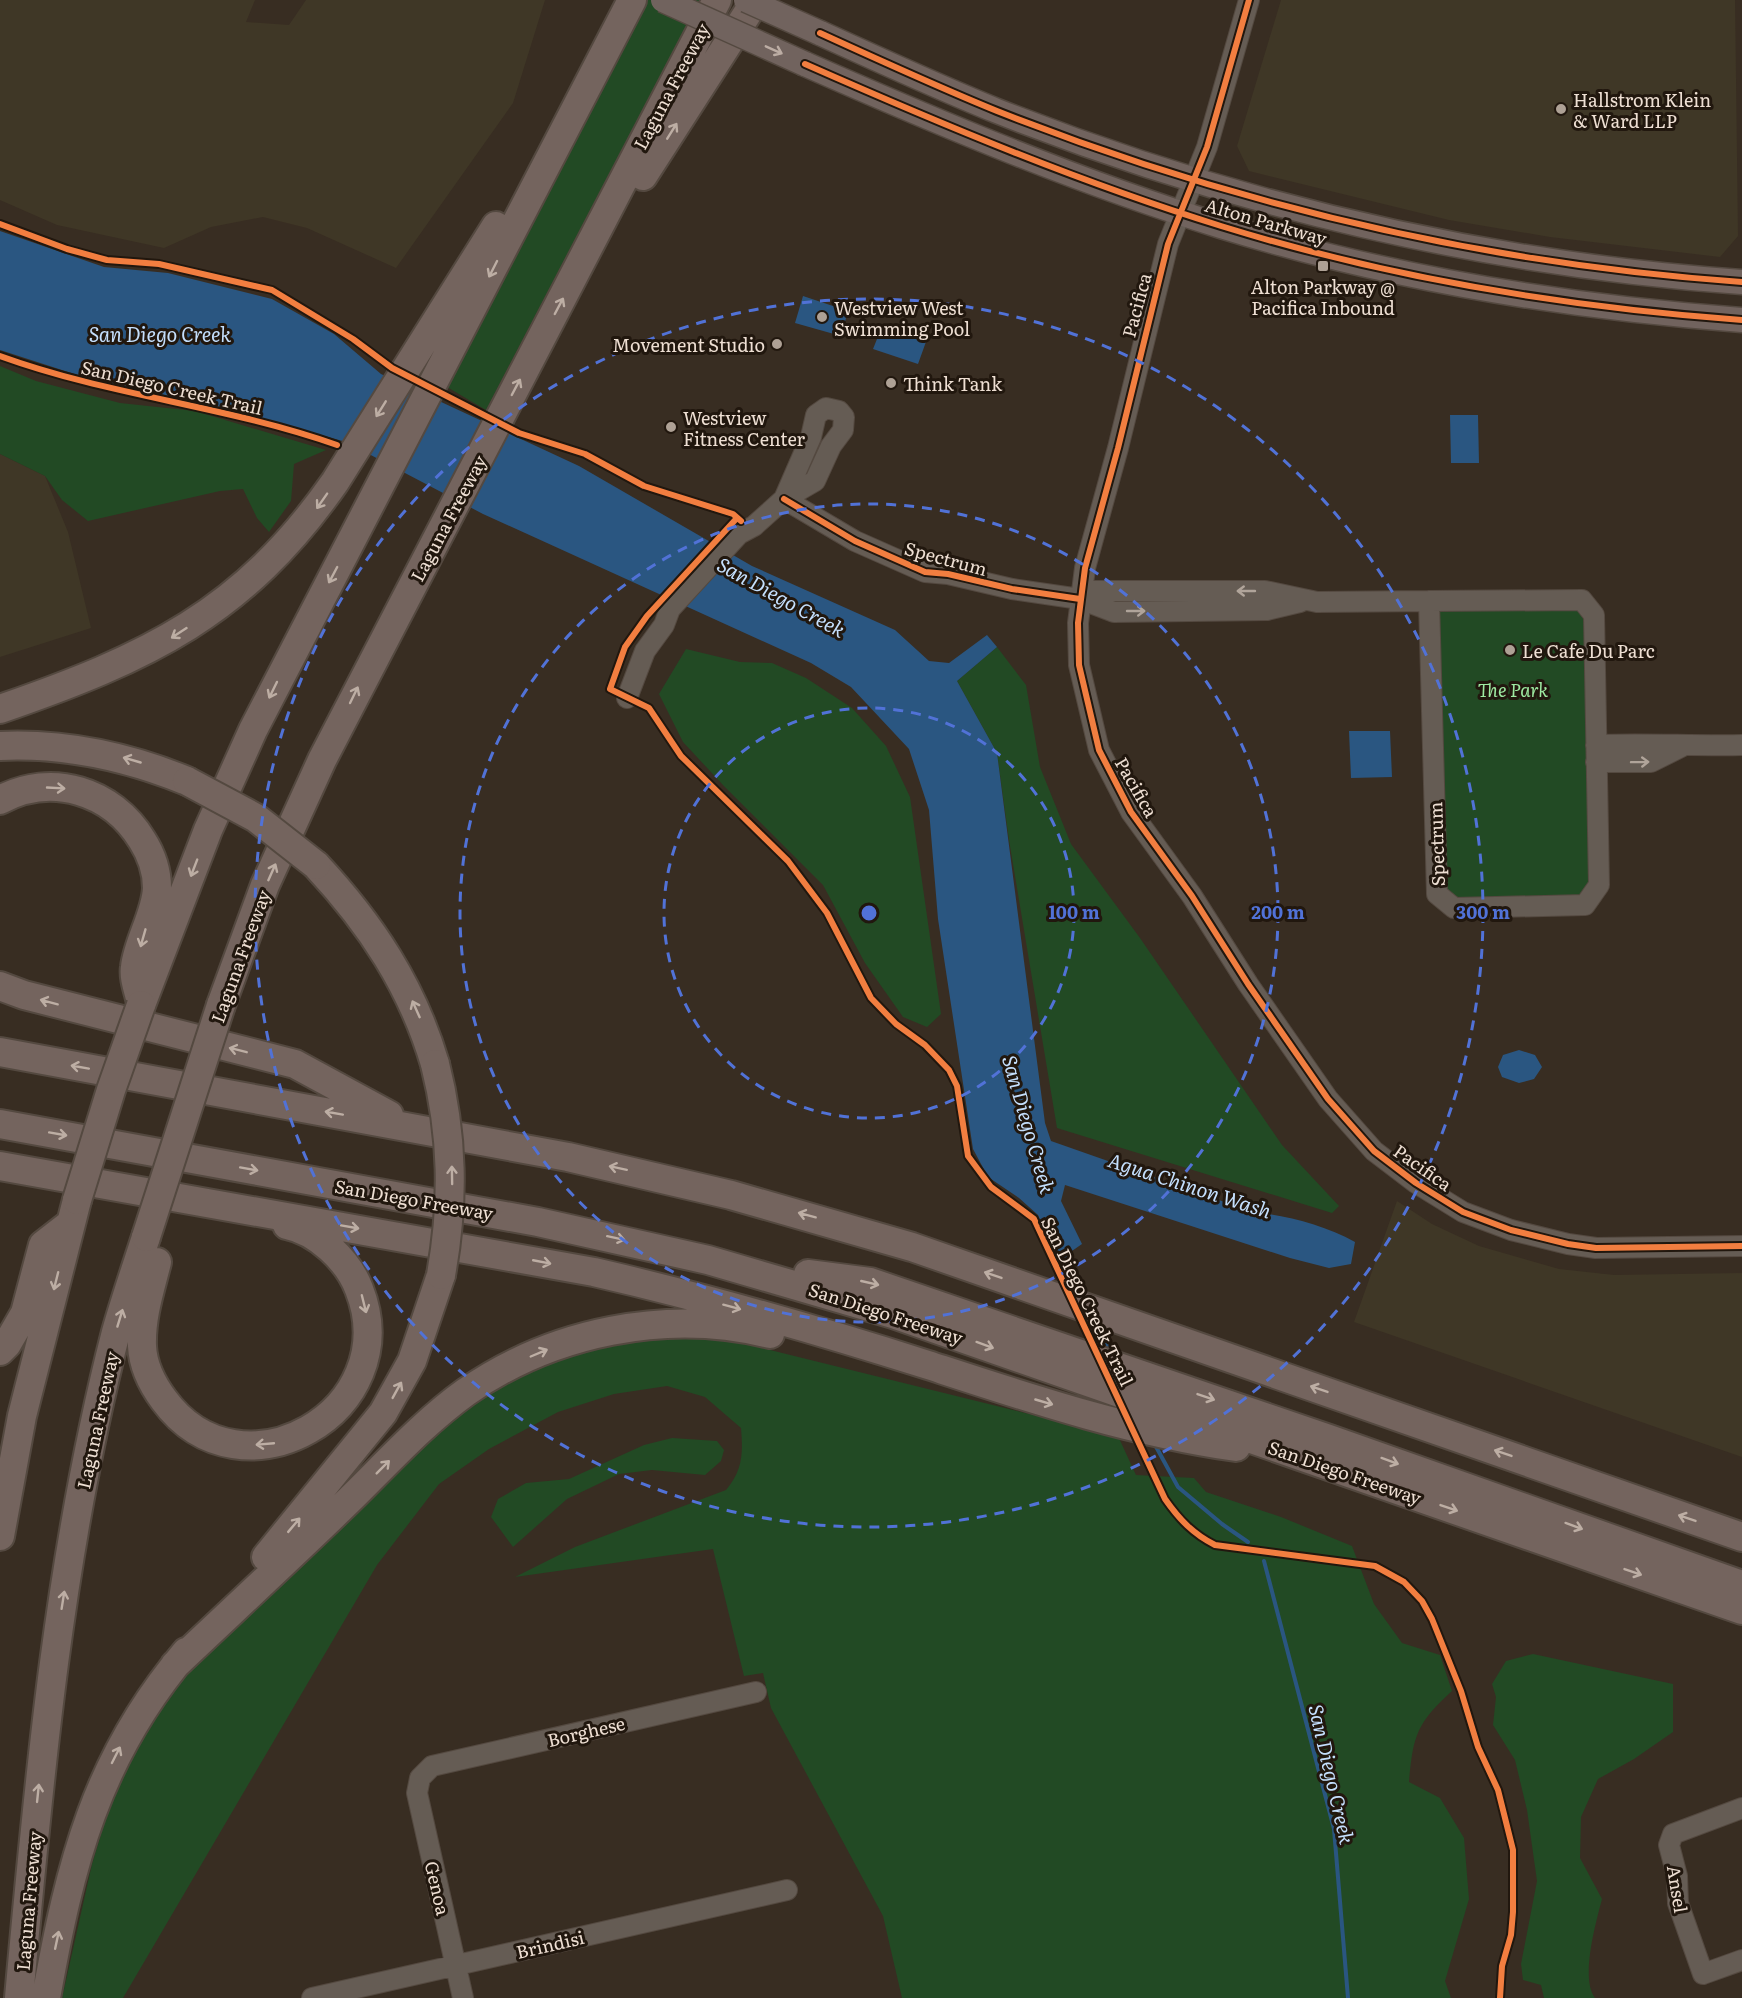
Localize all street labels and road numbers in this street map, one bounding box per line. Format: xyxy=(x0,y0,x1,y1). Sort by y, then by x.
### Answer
street label: Laguna Freeway xyxy=(626,17,716,154)
street label: Alton Parkway xyxy=(1202,191,1331,251)
street label: Pacifica xyxy=(1114,270,1158,340)
street label: San Diego Creek Trail xyxy=(79,353,265,421)
street label: Laguna Freeway xyxy=(403,449,493,586)
street label: Spectrum xyxy=(902,534,990,582)
street label: Pacifica xyxy=(1109,752,1165,822)
street label: Spectrum xyxy=(1421,801,1451,887)
street label: Laguna Freeway xyxy=(203,885,277,1026)
street label: Pacifica xyxy=(1388,1137,1458,1197)
street label: San Diego Freeway xyxy=(333,1172,496,1226)
street label: San Diego Creek Trail xyxy=(1035,1212,1141,1390)
street label: San Diego Freeway xyxy=(806,1275,967,1351)
street label: Laguna Freeway xyxy=(69,1348,125,1491)
street label: San Diego Freeway xyxy=(1265,1433,1426,1511)
street label: Borghese xyxy=(544,1709,628,1753)
street label: Laguna Freeway xyxy=(8,1830,48,1972)
street label: Genoa xyxy=(419,1858,457,1918)
street label: Ansel xyxy=(1661,1863,1695,1915)
street label: Brindisi xyxy=(513,1923,587,1965)

